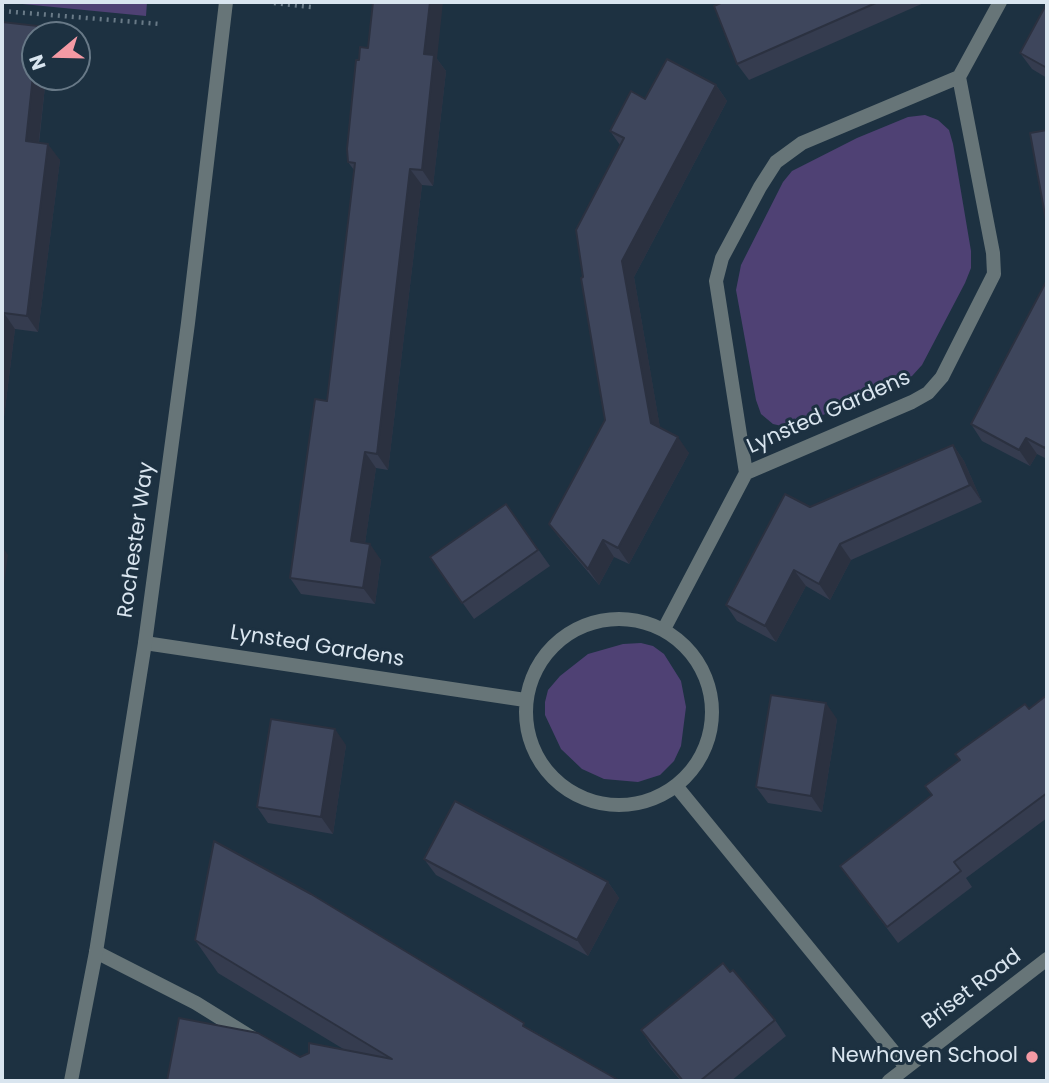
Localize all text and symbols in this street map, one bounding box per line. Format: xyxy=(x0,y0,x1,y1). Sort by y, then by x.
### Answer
north arrow xyxy=(21,21,91,91)
text: N xyxy=(22,51,53,74)
street label: Lynsted Gardens xyxy=(744,366,914,460)
street label: Rochester Way xyxy=(114,461,160,619)
street label: Lynsted Gardens xyxy=(228,621,406,673)
street label: Briset Road xyxy=(917,945,1027,1035)
place label: Newhaven School xyxy=(831,1044,1018,1070)
marker: Newhaven School xyxy=(1024,1049,1040,1065)

